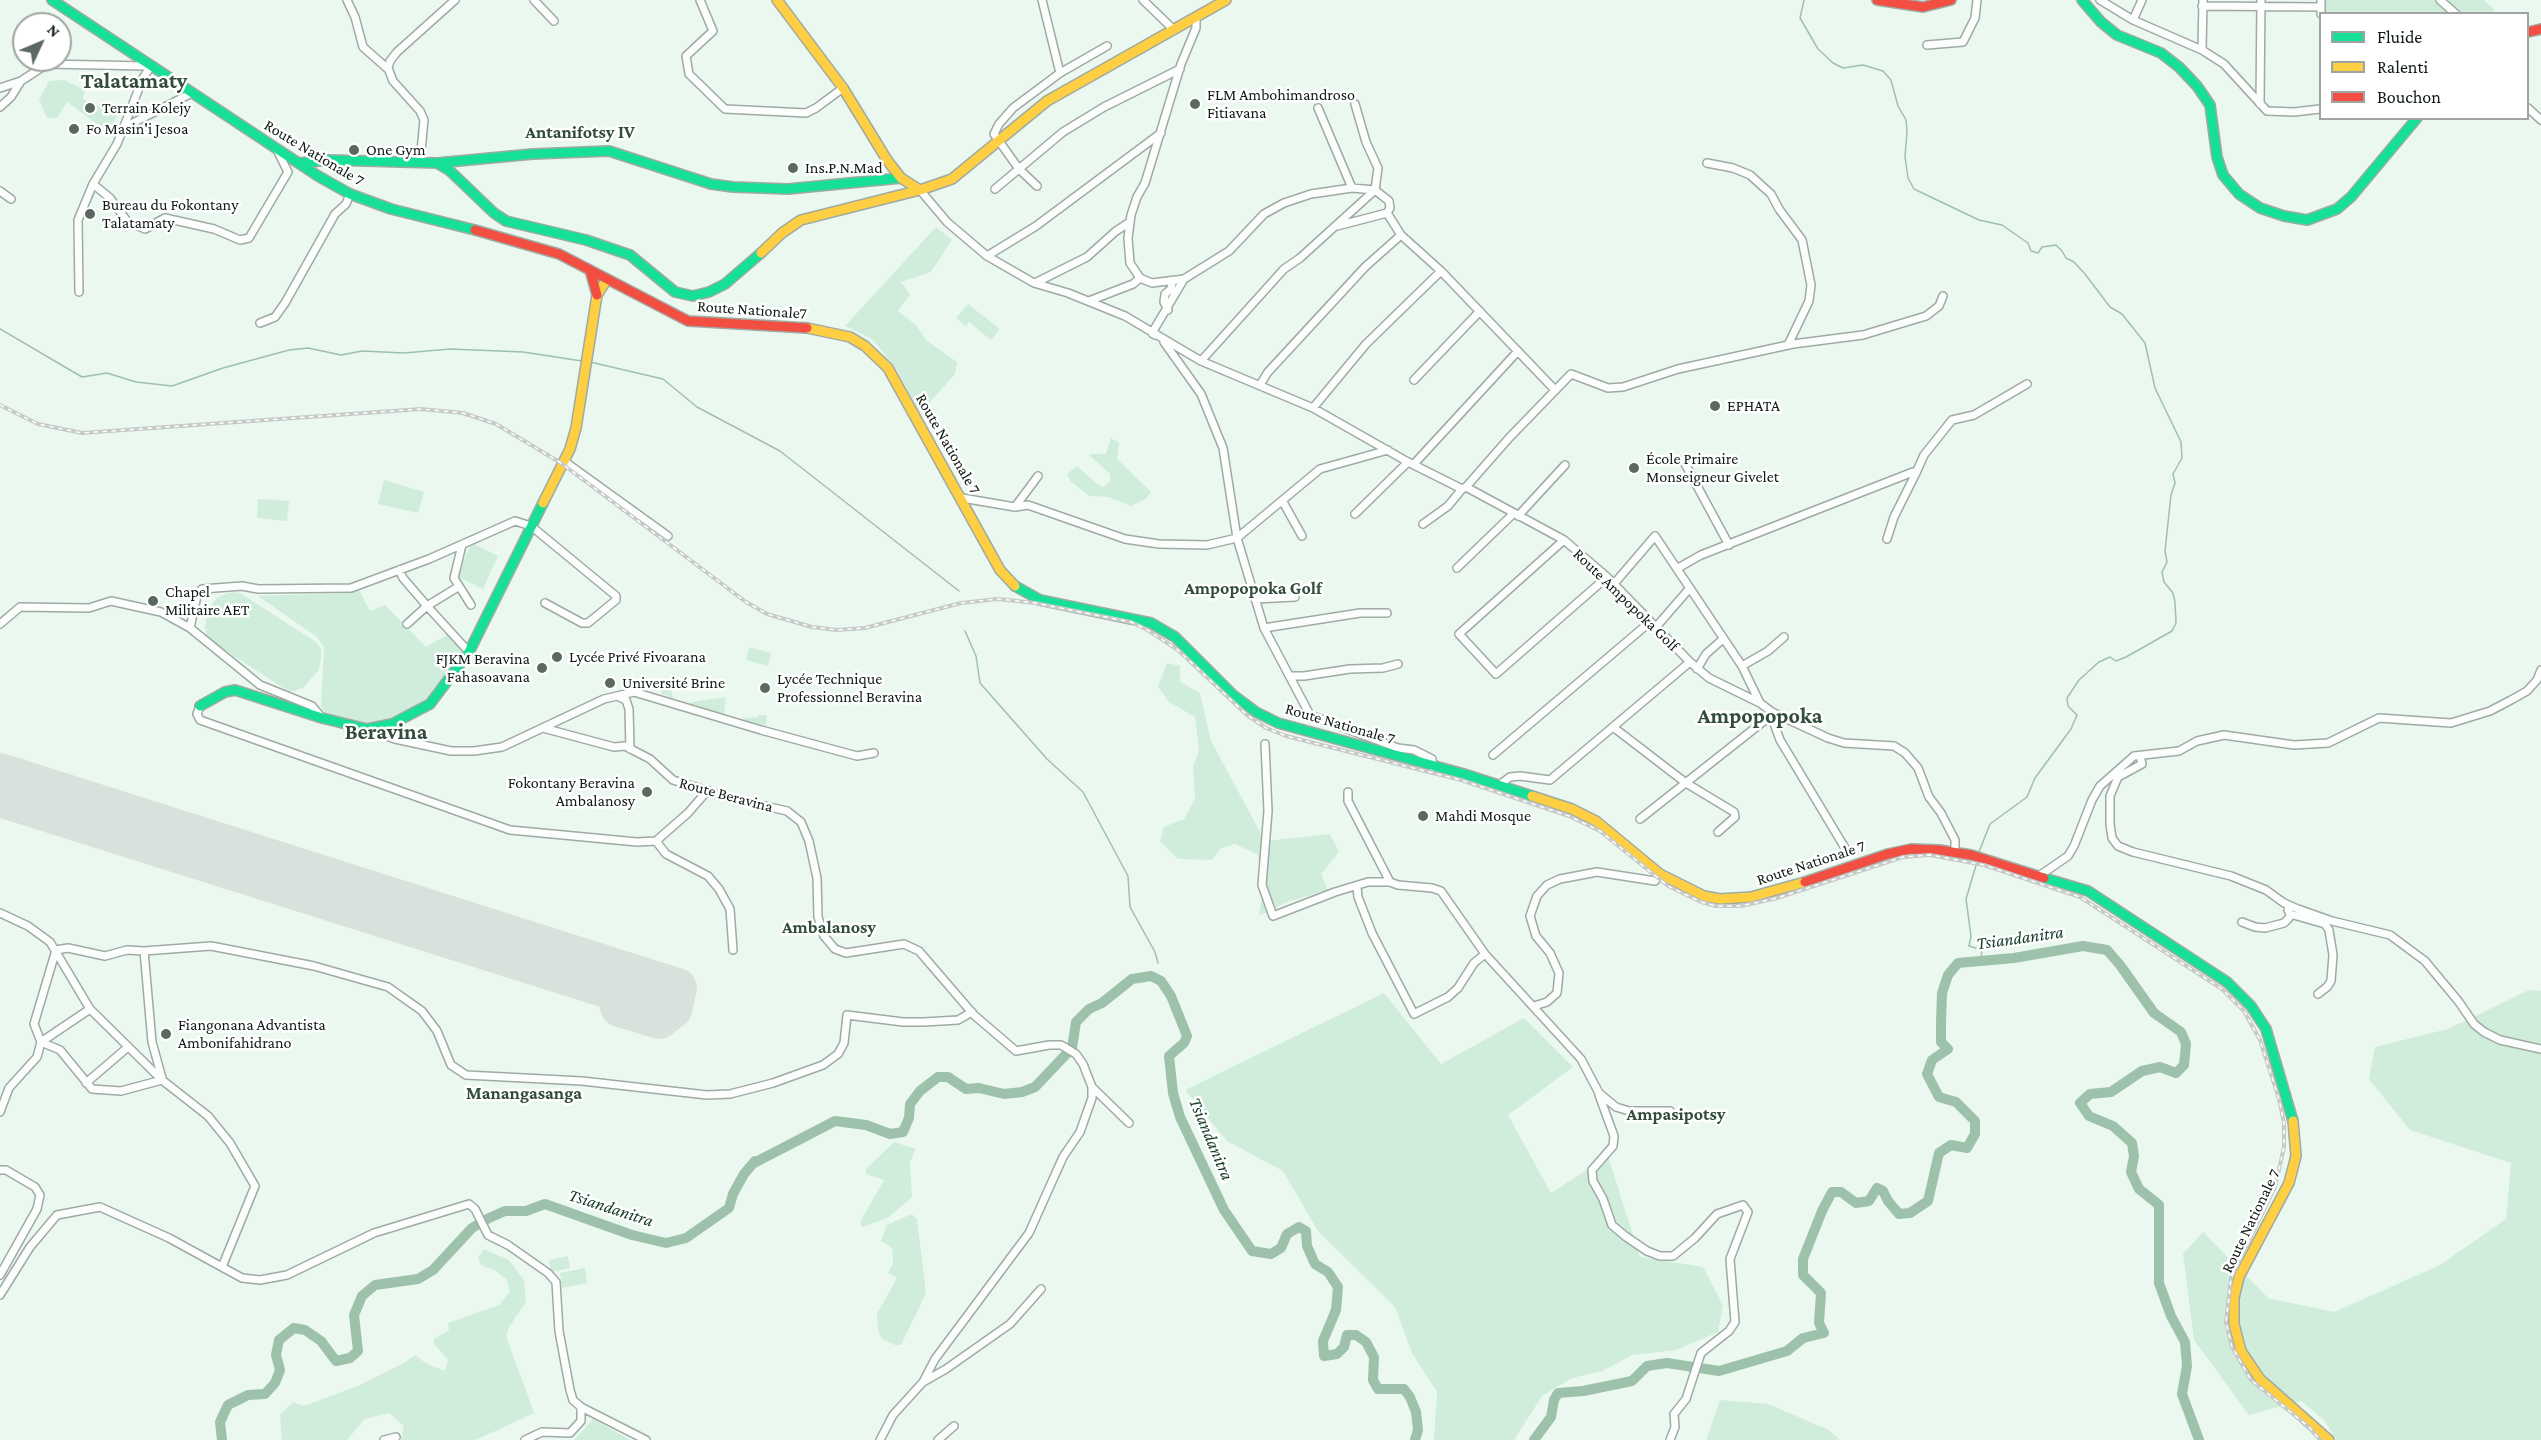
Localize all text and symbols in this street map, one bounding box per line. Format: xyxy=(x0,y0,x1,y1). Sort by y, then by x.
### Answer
north arrow xyxy=(12,12,72,72)
legend xyxy=(2319,12,2529,120)
text: N xyxy=(44,21,64,40)
text: Fluide xyxy=(2377,27,2422,47)
text: Ralenti xyxy=(2377,57,2428,77)
district label: Talatamaty xyxy=(81,68,187,94)
place label: FLM Ambohimandroso Fitiavana xyxy=(1207,85,1355,123)
text: Bouchon xyxy=(2377,87,2441,107)
marker: FLM Ambohimandroso Fitiavana xyxy=(1188,97,1202,111)
place label: Terrain Kolejy xyxy=(102,98,191,118)
marker: Terrain Kolejy xyxy=(83,101,97,115)
street label: Route Nationale 7 xyxy=(261,116,367,190)
place label: Fo Masin'i Jesoa xyxy=(86,119,188,139)
district label: Antanifotsy IV xyxy=(525,121,635,143)
marker: Fo Masin'i Jesoa xyxy=(67,122,81,136)
place label: One Gym xyxy=(366,140,426,160)
marker: One Gym xyxy=(347,143,361,157)
place label: Ins.P.N.Mad xyxy=(805,158,883,178)
marker: Ins.P.N.Mad xyxy=(786,161,800,175)
place label: Bureau du Fokontany Talatamaty xyxy=(102,195,238,233)
marker: Bureau du Fokontany Talatamaty xyxy=(83,207,97,221)
street label: Route Nationale7 xyxy=(697,297,807,323)
street label: Route Nationale 7 xyxy=(911,390,985,498)
place label: EPHATA xyxy=(1727,396,1780,416)
marker: EPHATA xyxy=(1708,399,1722,413)
place label: École Primaire Monseigneur Givelet xyxy=(1646,449,1779,487)
marker: École Primaire Monseigneur Givelet xyxy=(1627,461,1641,475)
street label: Route Ampopoka Golf xyxy=(1569,545,1683,655)
district label: Ampopopoka Golf xyxy=(1184,577,1322,599)
place label: Chapel Militaire AET xyxy=(165,582,250,620)
marker: Chapel Militaire AET xyxy=(146,594,160,608)
place label: Lycée Privé Fivoarana xyxy=(569,647,706,667)
place label: FJKM Beravina Fahasoavana xyxy=(436,649,530,687)
marker: Lycée Privé Fivoarana xyxy=(550,650,564,664)
marker: FJKM Beravina Fahasoavana xyxy=(535,661,549,675)
place label: Lycée Technique Professionnel Beravina xyxy=(777,669,922,707)
place label: Université Brine xyxy=(622,673,725,693)
marker: Université Brine xyxy=(603,676,617,690)
marker: Lycée Technique Professionnel Beravina xyxy=(758,681,772,695)
street label: Route Nationale 7 xyxy=(1283,699,1397,749)
district label: Ampopopoka xyxy=(1698,703,1822,729)
district label: Beravina xyxy=(345,719,427,745)
place label: Fokontany Beravina Ambalanosy xyxy=(508,773,635,811)
street label: Route Beravina xyxy=(677,773,775,817)
marker: Fokontany Beravina Ambalanosy xyxy=(640,785,654,799)
place label: Mahdi Mosque xyxy=(1435,806,1531,826)
marker: Mahdi Mosque xyxy=(1416,809,1430,823)
street label: Route Nationale 7 xyxy=(1754,836,1868,890)
district label: Ambalanosy xyxy=(782,916,876,938)
water label: Tsiandanitra xyxy=(1975,921,2065,955)
place label: Fiangonana Advantista Ambonifahidrano xyxy=(178,1015,326,1053)
marker: Fiangonana Advantista Ambonifahidrano xyxy=(159,1027,173,1041)
district label: Manangasanga xyxy=(466,1082,582,1104)
water label: Tsiandanitra xyxy=(1184,1094,1238,1184)
district label: Ampasipotsy xyxy=(1627,1103,1725,1125)
street label: Route Nationale 7 xyxy=(2218,1166,2284,1276)
water label: Tsiandanitra xyxy=(566,1184,656,1232)

